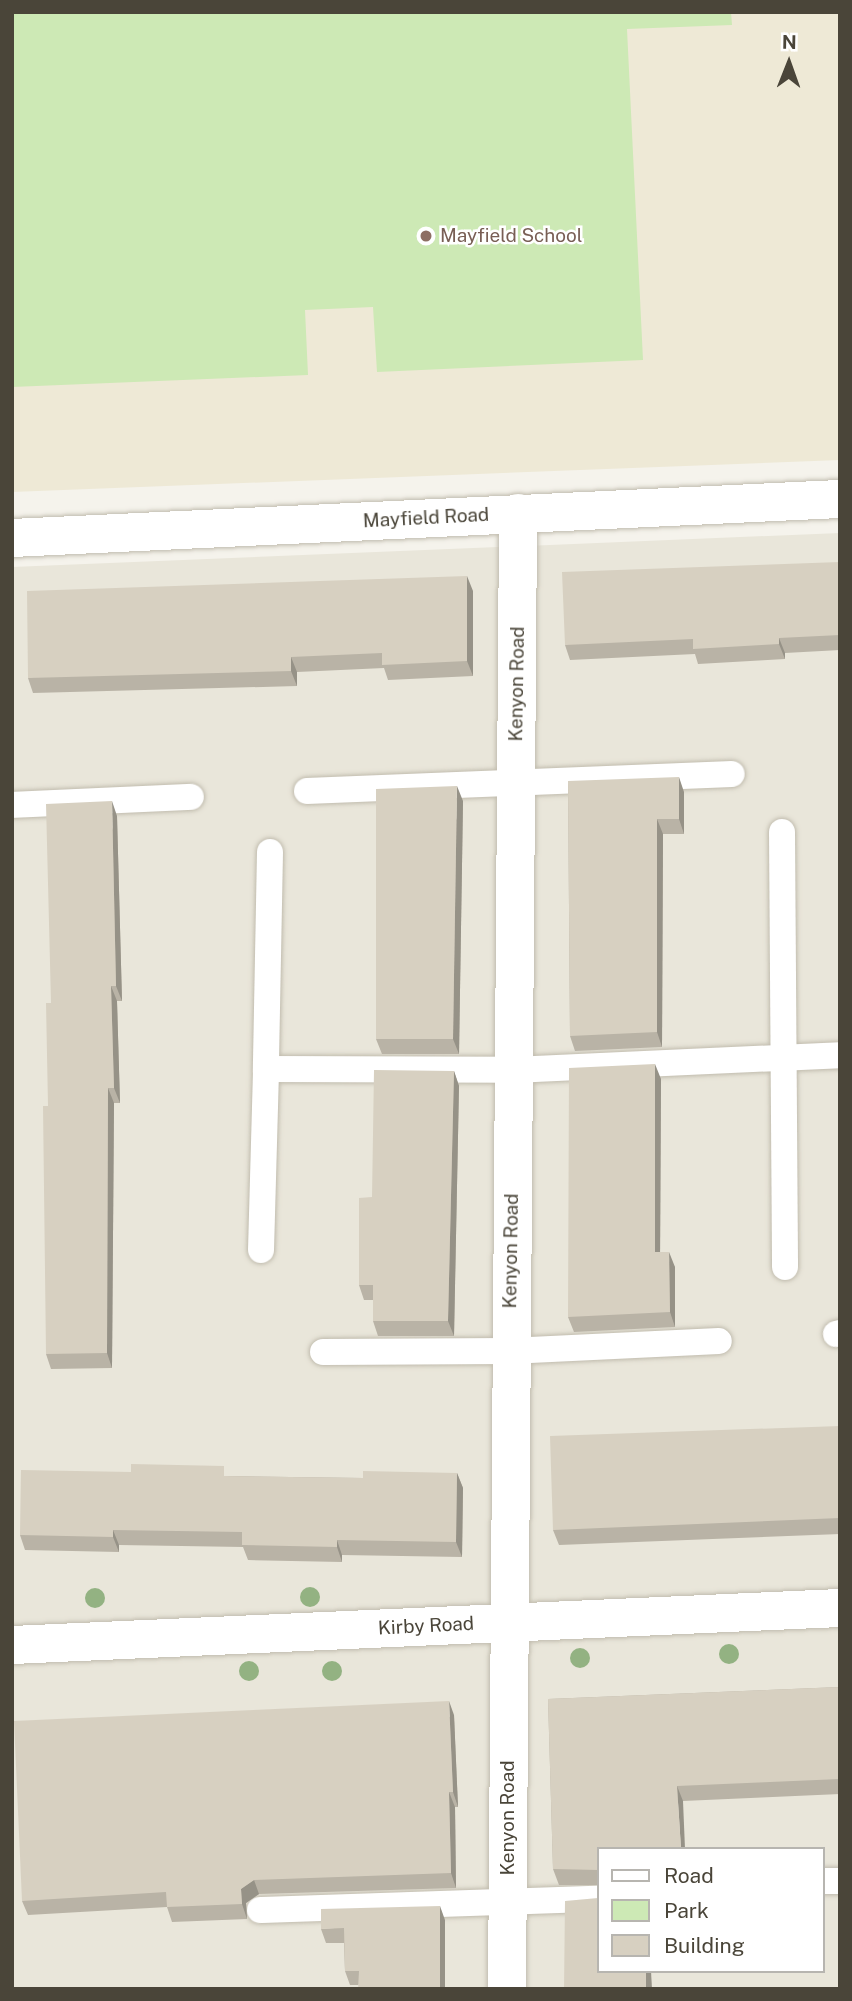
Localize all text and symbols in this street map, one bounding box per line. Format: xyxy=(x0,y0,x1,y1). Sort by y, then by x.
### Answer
north arrow xyxy=(754,28,824,98)
text: N xyxy=(782,31,797,53)
place label: Mayfield School xyxy=(440,225,583,247)
marker: Mayfield School xyxy=(418,228,434,244)
street label: Mayfield Road xyxy=(362,503,490,533)
street label: Kenyon Road xyxy=(505,626,529,742)
street label: Kenyon Road xyxy=(499,1193,523,1309)
street label: Kirby Road xyxy=(377,1612,475,1640)
street label: Kenyon Road xyxy=(497,1760,519,1876)
legend xyxy=(596,1847,824,1973)
text: Road xyxy=(664,1863,714,1888)
text: Park xyxy=(664,1898,709,1923)
text: Building xyxy=(664,1933,745,1958)

